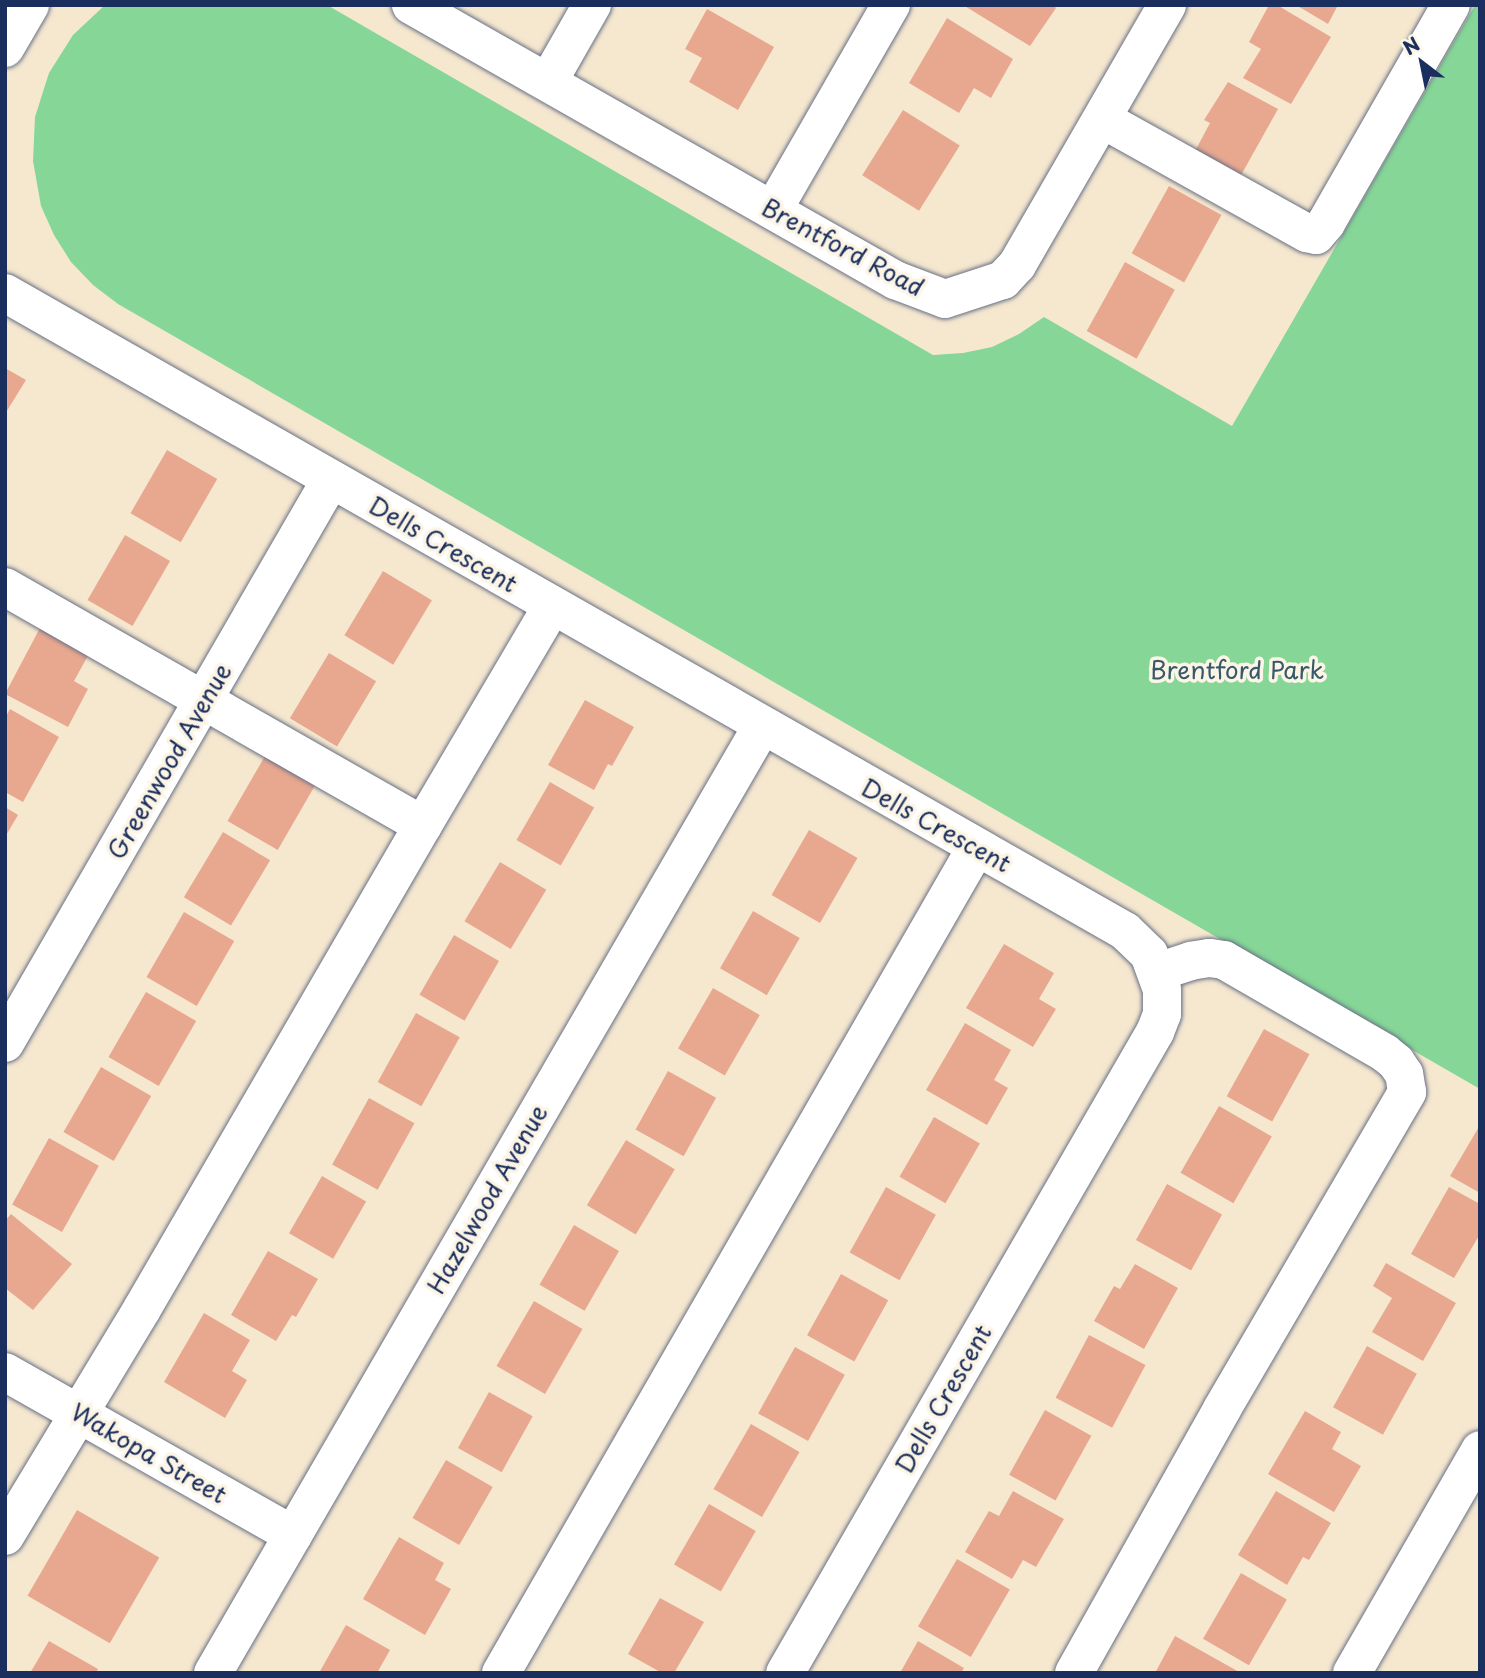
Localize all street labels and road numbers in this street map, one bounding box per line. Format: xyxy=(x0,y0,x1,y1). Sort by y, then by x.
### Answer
street label: Brentford Road xyxy=(757,192,929,302)
street label: Dells Crescent xyxy=(364,490,522,598)
street label: Greenwood Avenue xyxy=(101,658,237,864)
street label: Dells Crescent xyxy=(856,772,1016,878)
street label: Hazelwood Avenue xyxy=(421,1099,553,1299)
street label: Dells Crescent xyxy=(889,1320,997,1478)
street label: Wakopa Street xyxy=(66,1397,232,1509)

